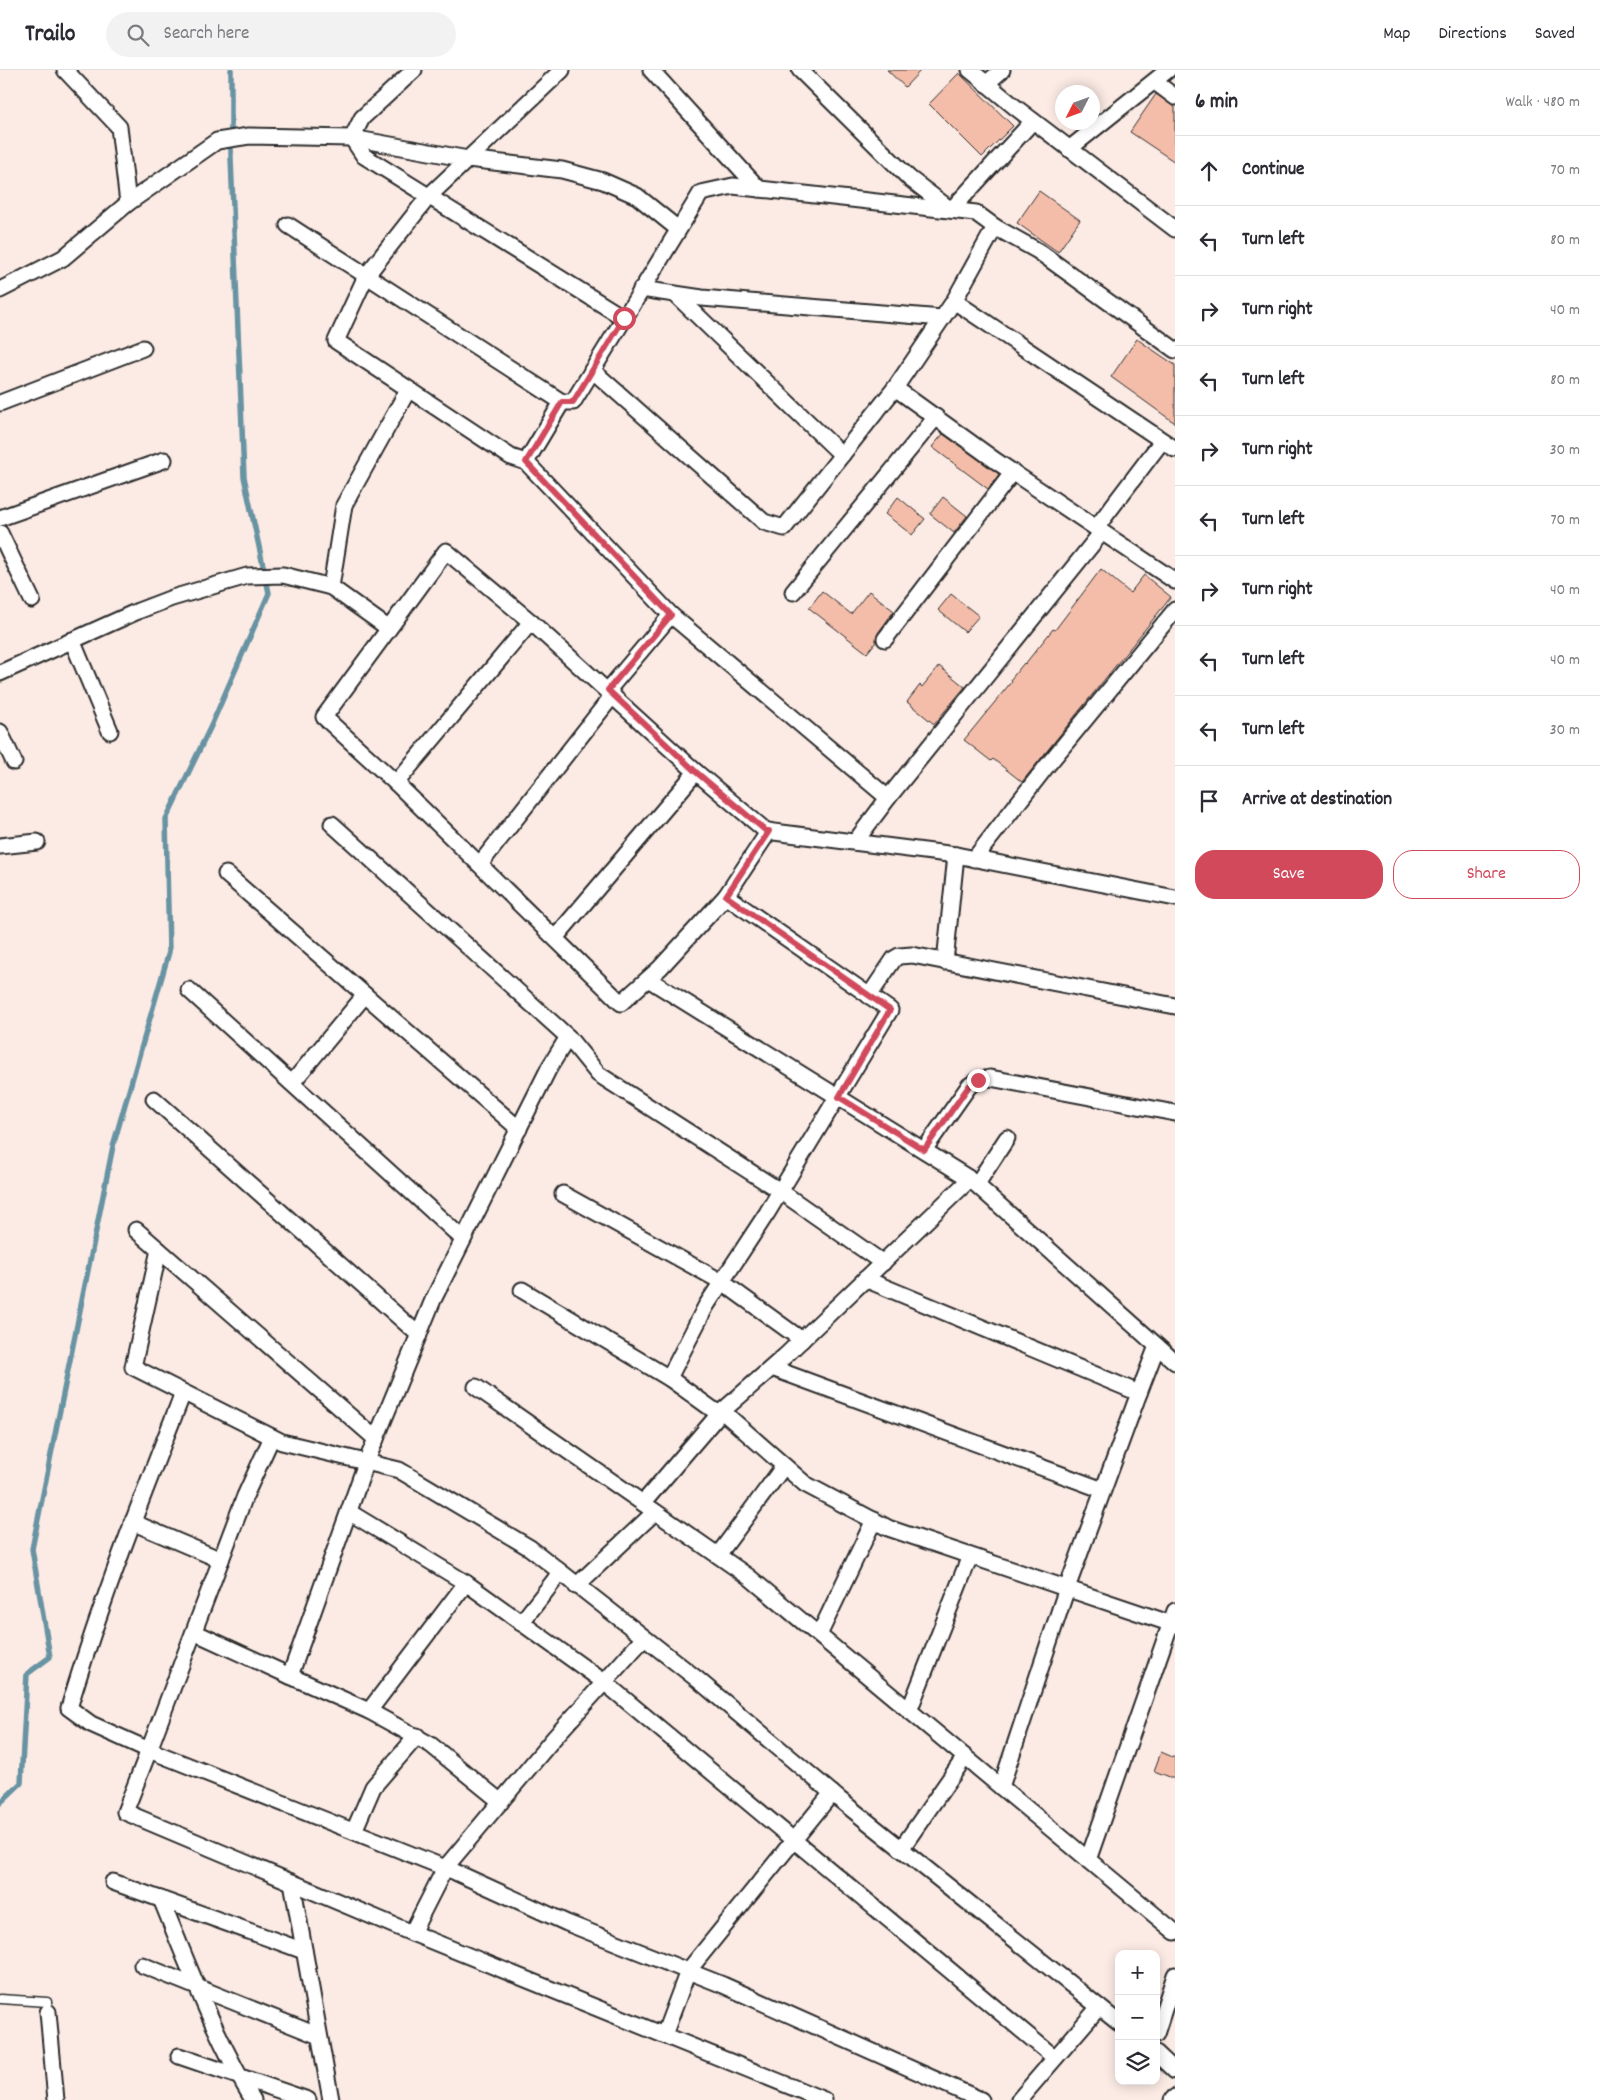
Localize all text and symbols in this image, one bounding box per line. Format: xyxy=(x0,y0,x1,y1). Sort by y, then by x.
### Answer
search box xyxy=(106,12,456,57)
text: Trailo xyxy=(25,18,76,52)
icon: search xyxy=(124,21,152,49)
text: Search here xyxy=(164,21,249,48)
text: Map xyxy=(1383,22,1410,47)
text: Directions xyxy=(1438,22,1507,47)
text: Saved xyxy=(1535,22,1575,47)
north arrow xyxy=(1055,85,1100,130)
text: 6 min xyxy=(1195,88,1238,118)
text: Walk · 480 m xyxy=(1506,91,1580,114)
icon: ahead xyxy=(1195,157,1223,185)
text: Continue xyxy=(1242,157,1304,184)
text: 70 m xyxy=(1550,159,1580,182)
icon: left xyxy=(1195,227,1223,255)
text: Turn left xyxy=(1242,227,1305,254)
text: 80 m xyxy=(1550,229,1580,252)
icon: right xyxy=(1195,297,1223,325)
text: Turn right xyxy=(1242,297,1313,324)
text: 40 m xyxy=(1550,299,1580,322)
route start xyxy=(613,307,636,330)
icon: left xyxy=(1195,367,1223,395)
text: Turn left xyxy=(1242,367,1305,394)
text: 80 m xyxy=(1550,369,1580,392)
icon: right xyxy=(1195,437,1223,465)
text: Turn right xyxy=(1242,437,1313,464)
text: 30 m xyxy=(1550,439,1580,462)
icon: left xyxy=(1195,507,1223,535)
text: Turn left xyxy=(1242,507,1305,534)
text: 70 m xyxy=(1550,509,1580,532)
icon: right xyxy=(1195,577,1223,605)
text: Turn right xyxy=(1242,577,1313,604)
text: 40 m xyxy=(1550,579,1580,602)
icon: left xyxy=(1195,647,1223,675)
text: Turn left xyxy=(1242,647,1305,674)
text: 40 m xyxy=(1550,649,1580,672)
icon: left xyxy=(1195,717,1223,745)
text: Turn left xyxy=(1242,717,1305,744)
text: 30 m xyxy=(1550,719,1580,742)
icon: arrive xyxy=(1195,787,1223,815)
text: Arrive at destination xyxy=(1242,787,1392,814)
button: Save xyxy=(1195,850,1383,899)
button: Share xyxy=(1393,850,1580,899)
route end xyxy=(967,1069,990,1092)
map controls xyxy=(1115,1950,1160,2085)
button: + xyxy=(1115,1950,1160,1995)
button: − xyxy=(1115,1995,1160,2040)
button: layers xyxy=(1115,2040,1160,2085)

